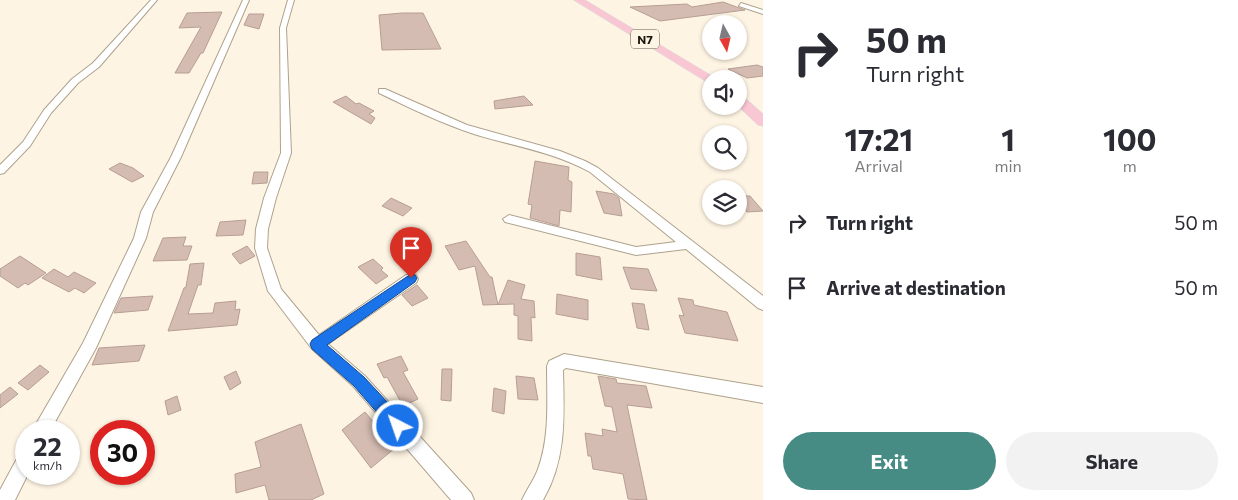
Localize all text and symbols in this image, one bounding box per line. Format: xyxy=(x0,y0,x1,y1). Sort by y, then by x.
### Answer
north arrow xyxy=(702,15,748,60)
map controls xyxy=(702,15,747,225)
text: 50 m xyxy=(866,17,947,60)
icon: right xyxy=(783,20,848,85)
road number: N7 xyxy=(631,30,659,48)
text: Turn right xyxy=(866,60,964,87)
button: sound xyxy=(702,70,747,115)
text: 17:21 xyxy=(844,120,913,157)
text: 1 xyxy=(1001,120,1015,157)
text: 100 xyxy=(1103,120,1157,157)
button: search xyxy=(702,125,747,170)
text: Arrival xyxy=(855,156,903,175)
text: min xyxy=(994,156,1022,175)
text: m xyxy=(1123,156,1137,175)
button: layers xyxy=(702,180,747,225)
icon: right xyxy=(783,209,811,237)
text: Turn right xyxy=(826,211,913,234)
text: 50 m xyxy=(1174,211,1218,234)
pin xyxy=(390,227,432,278)
icon: arrive xyxy=(397,234,425,262)
icon: arrive xyxy=(783,274,811,302)
text: Arrive at destination xyxy=(826,276,1006,299)
text: 50 m xyxy=(1174,276,1218,299)
position arrow xyxy=(371,399,423,451)
speed limit sign: 30 xyxy=(90,420,155,485)
text: 22 xyxy=(33,431,62,461)
button: Exit xyxy=(783,432,996,490)
button: Share xyxy=(1006,432,1218,490)
text: km/h xyxy=(33,458,62,472)

